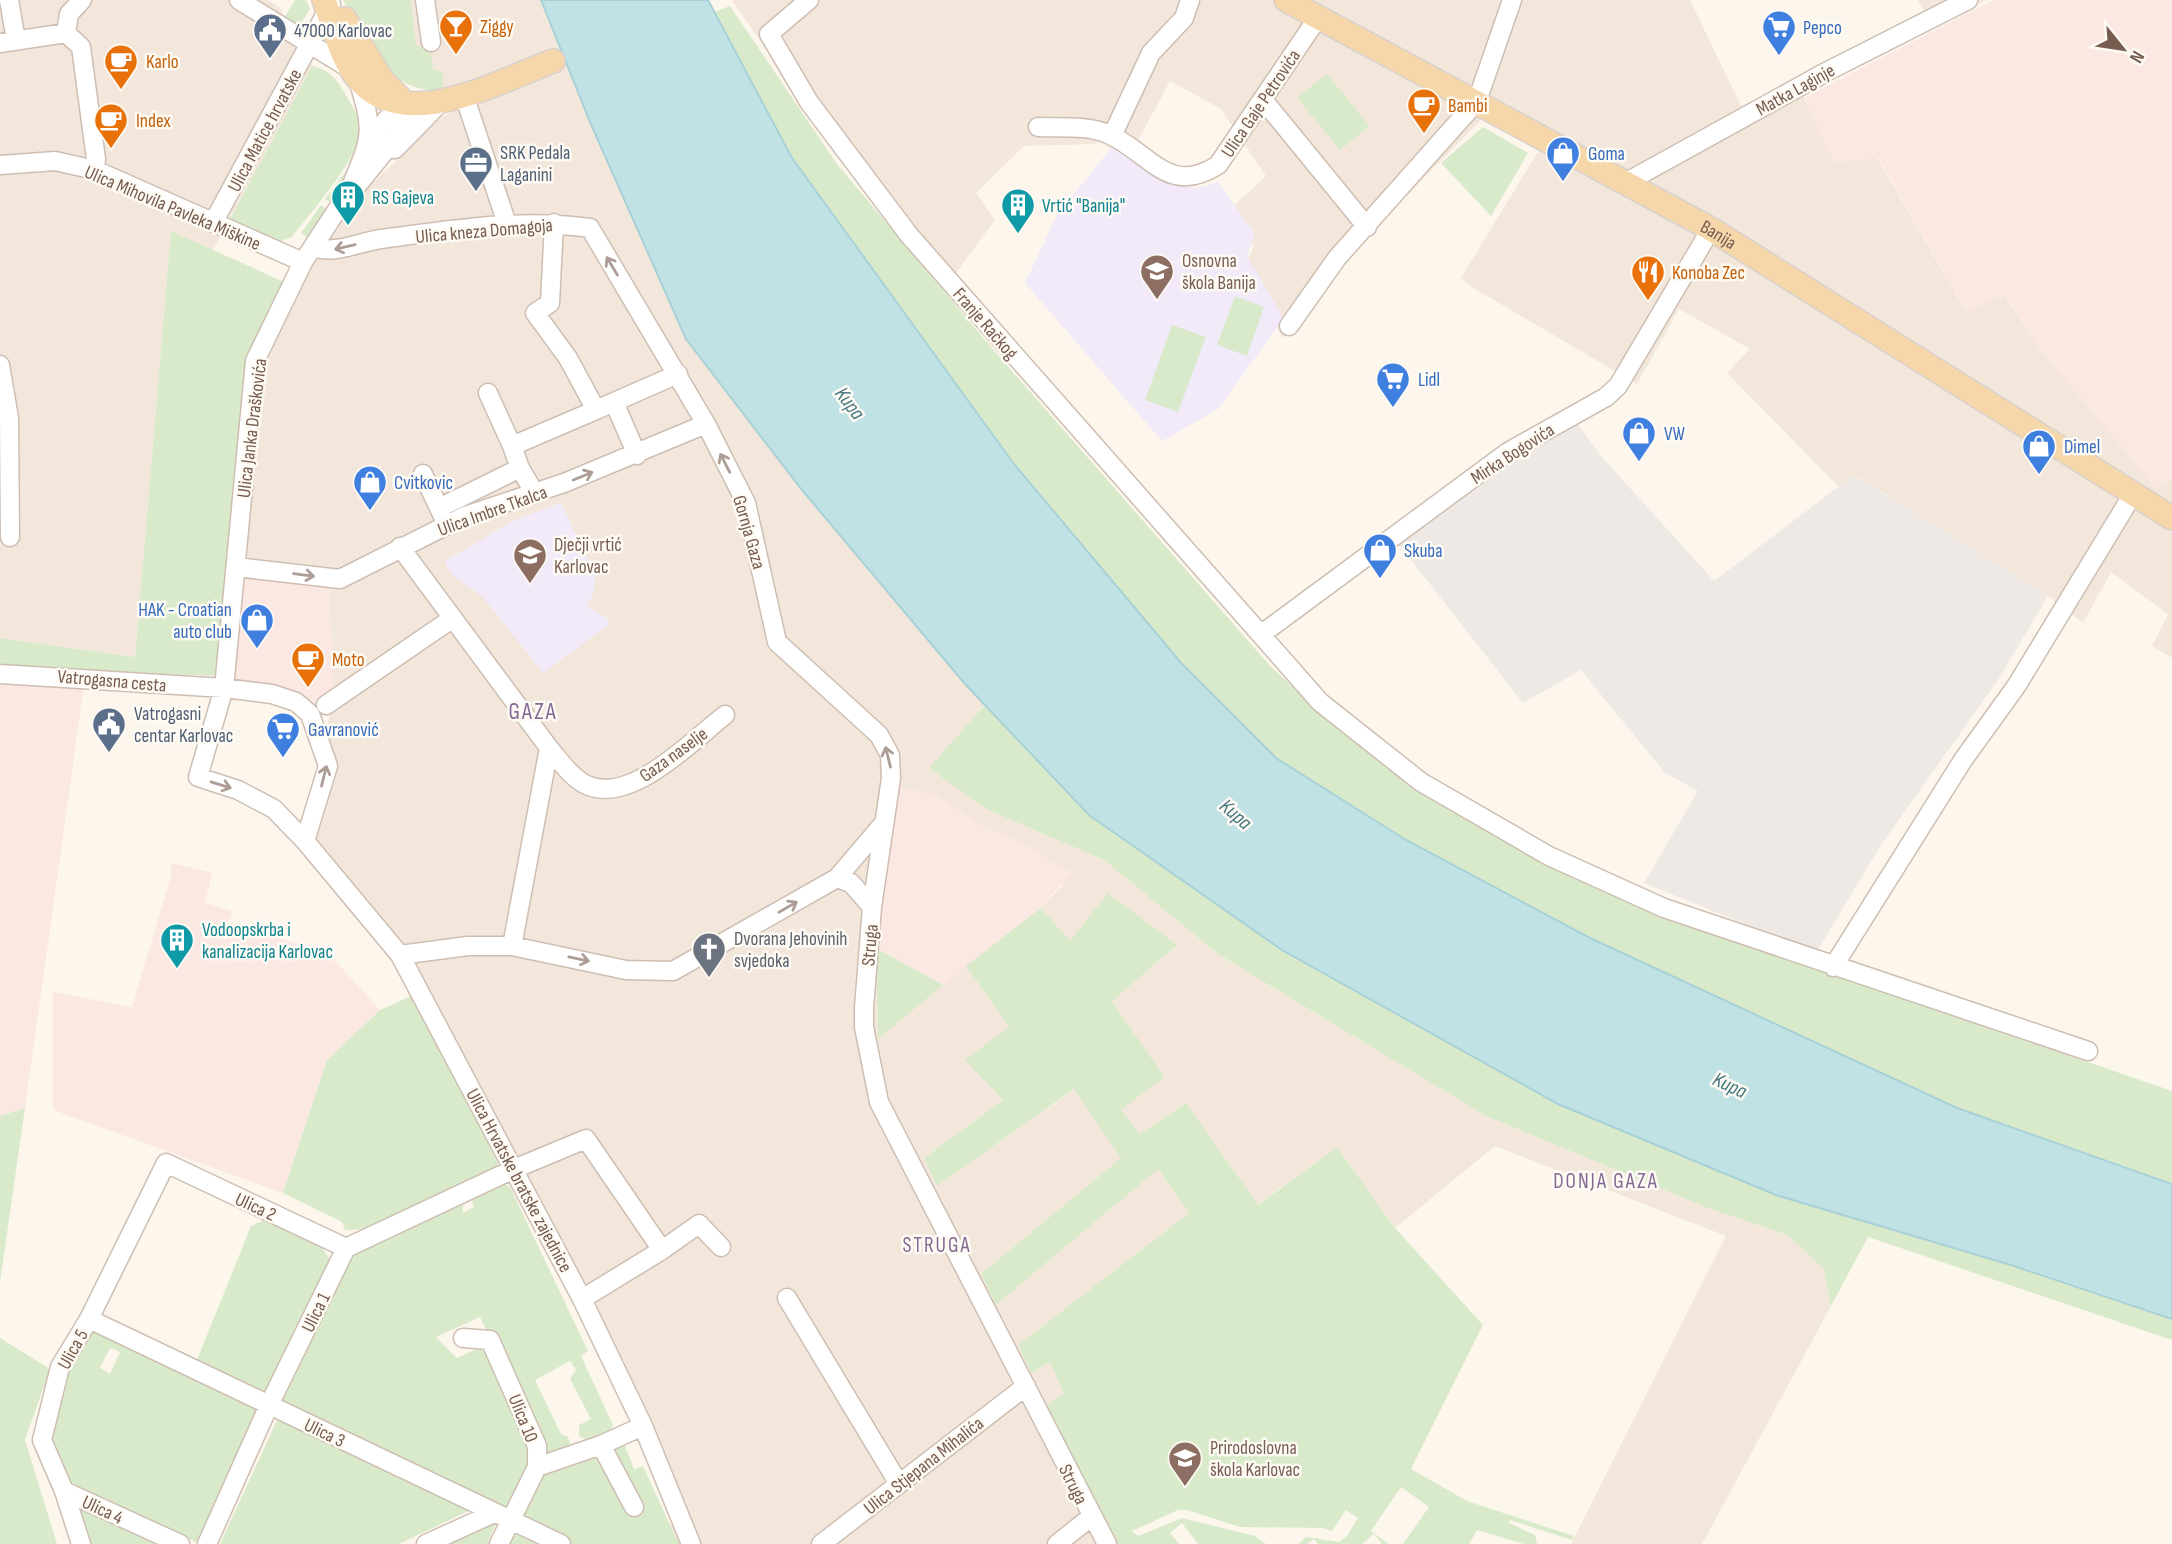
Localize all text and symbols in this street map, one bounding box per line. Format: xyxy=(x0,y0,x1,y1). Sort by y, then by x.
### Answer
bar icon: Ziggy xyxy=(437,7,475,56)
supermarket icon: Pepco xyxy=(1760,8,1798,57)
public building icon: 47000 Karlovac xyxy=(251,11,289,60)
north arrow xyxy=(2088,14,2158,84)
place label: Ziggy xyxy=(480,16,514,39)
place label: Pepco xyxy=(1803,17,1842,40)
place label: 47000 Karlovac xyxy=(294,20,392,43)
cafe icon: Karlo xyxy=(102,42,140,91)
street label: Ulica Gaje Petrovića xyxy=(1217,46,1306,162)
text: N xyxy=(2124,47,2149,67)
place label: Karlo xyxy=(146,51,179,74)
street label: Matka Laginje xyxy=(1752,59,1839,121)
street label: Ulica Matice hrvatske xyxy=(223,65,307,196)
cafe icon: Bambi xyxy=(1405,86,1443,135)
place label: Bambi xyxy=(1448,95,1487,118)
cafe icon: Index xyxy=(92,101,130,150)
place label: Index xyxy=(136,110,171,133)
shop icon: Goma xyxy=(1544,134,1582,183)
place label: SRK Pedala Laganini xyxy=(500,142,570,187)
place label: Goma xyxy=(1588,143,1625,166)
office icon: SRK Pedala Laganini xyxy=(457,144,495,193)
street label: Ulica Mihovila Pavleka Miškine xyxy=(81,161,264,256)
building icon: RS Gajeva xyxy=(329,178,367,227)
building icon: Vrtić "Banija" xyxy=(999,186,1037,235)
place label: RS Gajeva xyxy=(372,187,434,210)
place label: Vrtić "Banija" xyxy=(1042,195,1125,218)
street label: Ulica kneza Domagoja xyxy=(415,214,554,249)
street label: Banija xyxy=(1696,215,1740,255)
one-way arrow xyxy=(334,241,357,254)
place label: Osnovna škola Banija xyxy=(1182,250,1256,295)
school or university icon: Osnovna škola Banija xyxy=(1138,252,1176,301)
restaurant icon: Konoba Zec xyxy=(1629,253,1667,302)
one-way arrow xyxy=(605,256,619,276)
place label: Konoba Zec xyxy=(1672,262,1745,285)
street label: Franje Račkog xyxy=(947,283,1023,365)
street label: Ulica Janka Draškovića xyxy=(233,357,272,499)
supermarket icon: Lidl xyxy=(1374,360,1412,409)
place label: Lidl xyxy=(1418,369,1440,392)
water label: Kupa xyxy=(829,382,870,425)
shop icon: VW xyxy=(1620,414,1658,463)
street label: Mirka Bogovića xyxy=(1467,419,1559,490)
place label: VW xyxy=(1664,423,1686,446)
shop icon: Dimel xyxy=(2020,427,2058,476)
place label: Dimel xyxy=(2064,436,2100,459)
one-way arrow xyxy=(718,453,732,474)
shop icon: Cvitkovic xyxy=(351,463,389,512)
one-way arrow xyxy=(572,469,593,482)
place label: Cvitkovic xyxy=(394,472,453,495)
street label: Ulica Imbre Tkalca xyxy=(435,481,550,542)
street label: Gornja Gaza xyxy=(727,493,770,572)
shop icon: Skuba xyxy=(1361,531,1399,580)
place label: Dječji vrtić Karlovac xyxy=(554,534,622,579)
school or university icon: Dječji vrtić Karlovac xyxy=(511,536,549,585)
place label: Skuba xyxy=(1404,540,1443,563)
one-way arrow xyxy=(292,568,315,581)
place label: HAK - Croatian auto club xyxy=(138,599,232,644)
shop icon: HAK - Croatian auto club xyxy=(238,601,276,650)
cafe icon: Moto xyxy=(289,640,327,689)
place label: Moto xyxy=(332,649,365,672)
street label: Vatrogasna cesta xyxy=(57,665,167,698)
district label: GAZA xyxy=(508,698,558,726)
place label: Vatrogasni centar Karlovac xyxy=(134,703,233,748)
public building icon: Vatrogasni centar Karlovac xyxy=(90,705,128,754)
supermarket icon: Gavranović xyxy=(264,710,302,759)
place label: Gavranović xyxy=(308,719,379,742)
street label: Gaza naselje xyxy=(635,723,712,788)
one-way arrow xyxy=(881,747,894,769)
one-way arrow xyxy=(319,765,332,787)
one-way arrow xyxy=(210,779,232,792)
water label: Kupa xyxy=(1214,794,1257,835)
one-way arrow xyxy=(777,900,797,914)
place label: Vodoopskrba i kanalizacija Karlovac xyxy=(202,919,333,964)
building icon: Vodoopskrba i kanalizacija Karlovac xyxy=(158,921,196,970)
street label: Struga xyxy=(857,923,884,967)
place label: Dvorana Jehovinih svjedoka xyxy=(734,928,847,973)
church icon: Dvorana Jehovinih svjedoka xyxy=(690,930,728,979)
one-way arrow xyxy=(567,952,590,966)
water label: Kupa xyxy=(1709,1067,1751,1104)
street label: Ulica Hrvatske bratske zajednice xyxy=(460,1085,577,1276)
district label: DONJA GAZA xyxy=(1553,1169,1659,1194)
street label: Ulica 2 xyxy=(231,1188,279,1227)
district label: STRUGA xyxy=(903,1233,971,1258)
street label: Ulica 1 xyxy=(297,1289,336,1336)
street label: Ulica 5 xyxy=(53,1326,94,1374)
street label: Ulica 10 xyxy=(503,1391,543,1446)
street label: Ulica Stjepana Mihalića xyxy=(859,1412,988,1520)
street label: Ulica 3 xyxy=(300,1414,349,1453)
place label: Prirodoslovna škola Karlovac xyxy=(1210,1437,1300,1482)
school or university icon: Prirodoslovna škola Karlovac xyxy=(1166,1439,1204,1488)
street label: Struga xyxy=(1053,1461,1092,1509)
street label: Ulica 4 xyxy=(78,1491,127,1530)

